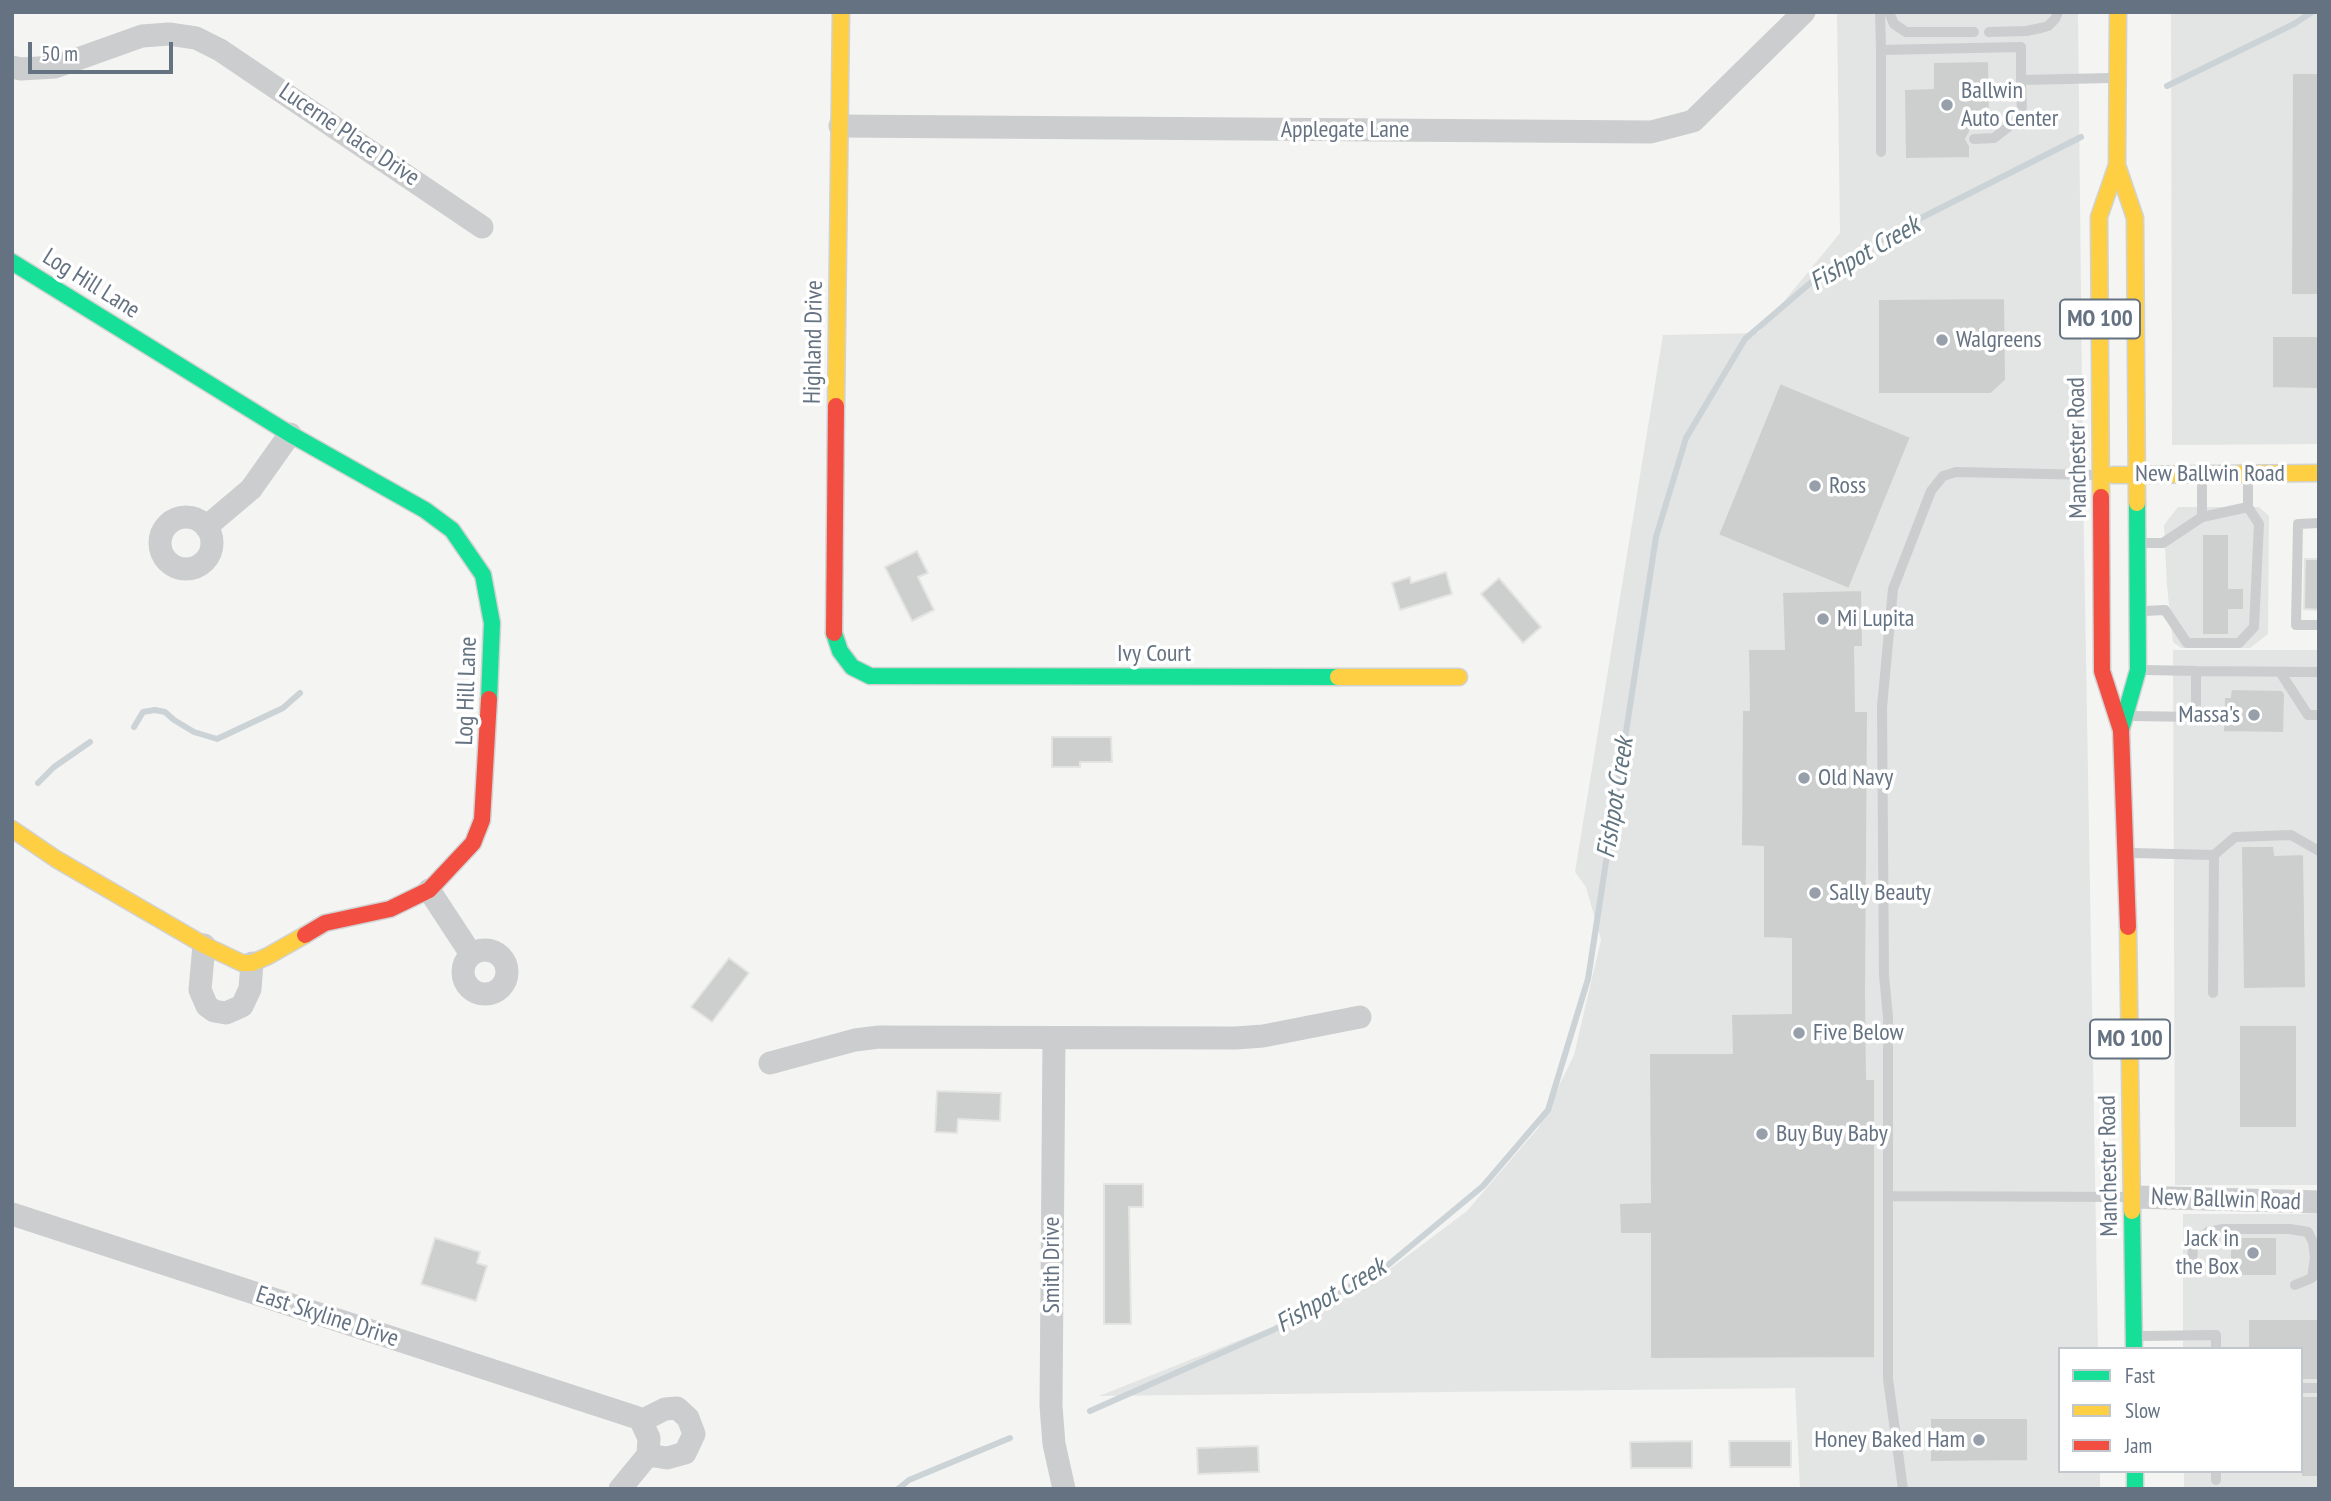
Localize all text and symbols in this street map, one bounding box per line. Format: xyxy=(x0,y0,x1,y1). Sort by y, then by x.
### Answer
scale bar xyxy=(32,28,177,72)
text: 50 m xyxy=(41,40,78,67)
street label: Lucerne Place Drive xyxy=(273,77,425,193)
place label: Ballwin Auto Center xyxy=(1961,77,2058,133)
marker: Ballwin Auto Center xyxy=(1939,97,1955,113)
street label: Applegate Lane xyxy=(1281,116,1409,144)
water label: Fishpot Creek xyxy=(1804,210,1926,298)
street label: Log Hill Lane xyxy=(37,243,145,325)
street label: Highland Drive xyxy=(799,280,829,404)
road number: MO 100 xyxy=(2060,300,2140,338)
place label: Walgreens xyxy=(1956,326,2042,354)
marker: Walgreens xyxy=(1934,332,1950,348)
street label: Manchester Road xyxy=(2062,377,2094,519)
street label: New Ballwin Road xyxy=(2135,460,2285,488)
place label: Ross xyxy=(1829,472,1866,500)
marker: Ross xyxy=(1807,478,1823,494)
place label: Mi Lupita xyxy=(1837,605,1914,633)
marker: Mi Lupita xyxy=(1815,611,1831,627)
street label: Log Hill Lane xyxy=(451,636,483,746)
street label: Ivy Court xyxy=(1117,640,1191,668)
place label: Massa's xyxy=(2178,701,2240,729)
marker: Massa's xyxy=(2246,707,2262,723)
water label: Fishpot Creek xyxy=(1591,735,1641,861)
place label: Old Navy xyxy=(1818,764,1893,792)
marker: Old Navy xyxy=(1796,770,1812,786)
place label: Sally Beauty xyxy=(1829,879,1931,907)
marker: Sally Beauty xyxy=(1807,885,1823,901)
place label: Five Below xyxy=(1813,1019,1904,1047)
road number: MO 100 xyxy=(2090,1020,2170,1058)
marker: Five Below xyxy=(1791,1025,1807,1041)
street label: Manchester Road xyxy=(2093,1095,2125,1237)
place label: Buy Buy Baby xyxy=(1776,1120,1888,1148)
marker: Buy Buy Baby xyxy=(1754,1126,1770,1142)
street label: New Ballwin Road xyxy=(2151,1183,2301,1217)
street label: Smith Drive xyxy=(1038,1217,1066,1313)
place label: Jack in the Box xyxy=(2176,1225,2239,1281)
marker: Jack in the Box xyxy=(2245,1245,2261,1261)
water label: Fishpot Creek xyxy=(1270,1252,1392,1340)
street label: East Skyline Drive xyxy=(252,1280,402,1354)
legend xyxy=(2058,1347,2303,1473)
text: Fast xyxy=(2125,1362,2155,1389)
text: Slow xyxy=(2125,1397,2160,1424)
place label: Honey Baked Ham xyxy=(1814,1426,1965,1454)
marker: Honey Baked Ham xyxy=(1971,1432,1987,1448)
text: Jam xyxy=(2125,1432,2152,1459)

